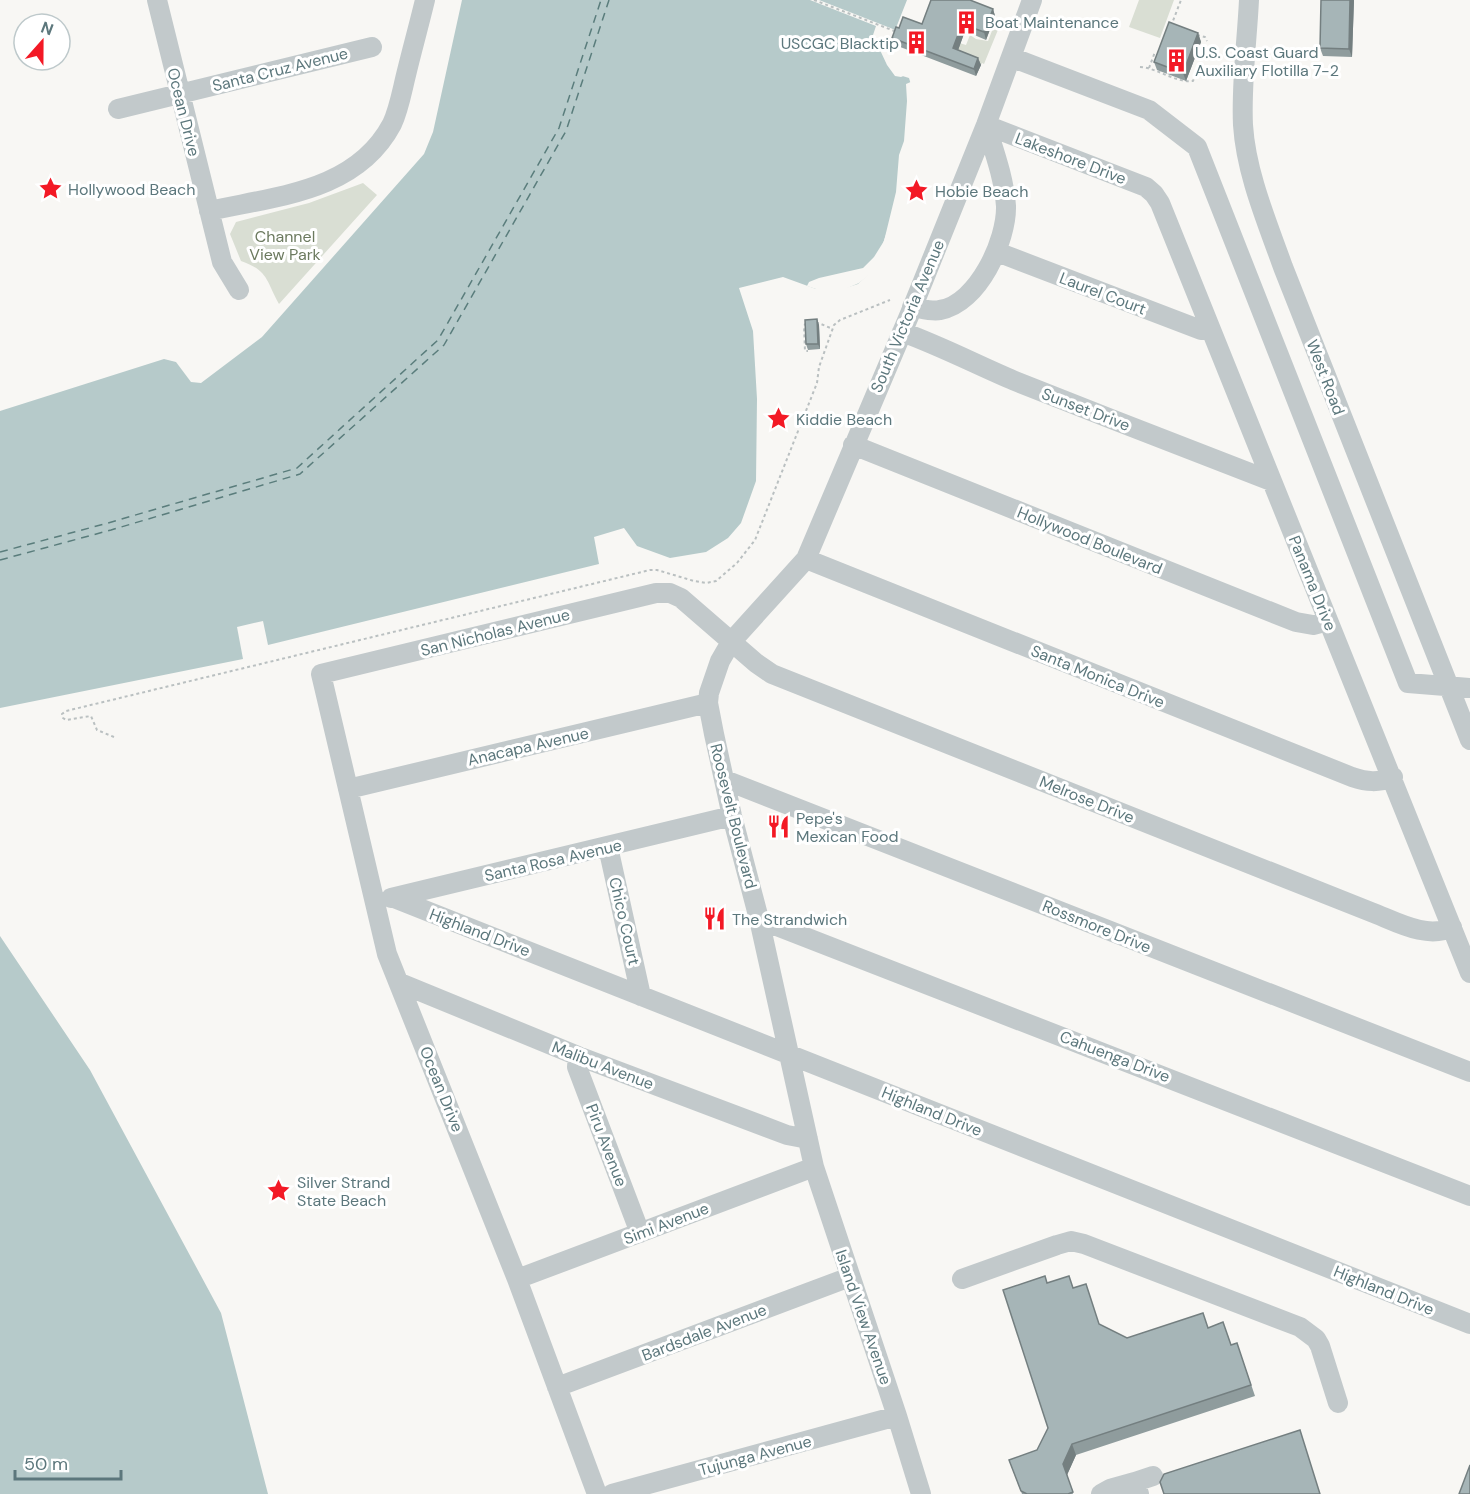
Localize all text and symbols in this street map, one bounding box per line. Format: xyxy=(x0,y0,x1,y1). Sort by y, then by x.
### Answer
building icon: Boat Maintenance xyxy=(954,9,980,35)
north arrow xyxy=(12,12,72,72)
place label: Boat Maintenance xyxy=(985,12,1119,33)
text: N xyxy=(38,17,56,40)
building icon: USCGC Blacktip xyxy=(904,30,930,56)
place label: USCGC Blacktip xyxy=(781,33,899,54)
street label: Santa Cruz Avenue xyxy=(210,42,350,96)
place label: U.S. Coast Guard Auxiliary Flotilla 7-2 xyxy=(1195,42,1339,81)
building icon: U.S. Coast Guard Auxiliary Flotilla 7-2 xyxy=(1164,48,1190,74)
street label: Ocean Drive xyxy=(162,66,205,159)
street label: Lakeshore Drive xyxy=(1012,128,1129,189)
place icon: Hollywood Beach xyxy=(37,176,63,202)
place icon: Hobie Beach xyxy=(904,178,930,204)
place label: Hollywood Beach xyxy=(68,179,195,200)
place label: Hobie Beach xyxy=(935,181,1028,202)
park label: Channel View Park xyxy=(249,226,321,265)
street label: South Victoria Avenue xyxy=(866,237,949,396)
street label: Laurel Court xyxy=(1057,267,1149,320)
street label: West Road xyxy=(1302,336,1350,418)
street label: Sunset Drive xyxy=(1039,383,1133,436)
place icon: Kiddie Beach xyxy=(765,406,791,432)
place label: Kiddie Beach xyxy=(796,409,892,430)
street label: Hollywood Boulevard xyxy=(1014,502,1165,579)
street label: Panama Drive xyxy=(1284,533,1341,634)
street label: San Nicholas Avenue xyxy=(418,604,572,661)
street label: Santa Monica Drive xyxy=(1028,640,1168,713)
street label: Anacapa Avenue xyxy=(465,722,591,771)
street label: Roosevelt Boulevard xyxy=(705,741,762,891)
street label: Melrose Drive xyxy=(1036,771,1137,828)
place label: Pepe's Mexican Food xyxy=(796,808,898,847)
restaurant icon: Pepe's Mexican Food xyxy=(765,814,791,840)
street label: Santa Rosa Avenue xyxy=(482,834,624,886)
street label: Chico Court xyxy=(604,875,645,967)
street label: Rossmore Drive xyxy=(1039,895,1154,958)
street label: Highland Drive xyxy=(426,904,533,961)
restaurant icon: The Strandwich xyxy=(701,906,727,932)
place label: The Strandwich xyxy=(732,909,847,930)
street label: Cahuenga Drive xyxy=(1057,1026,1173,1087)
street label: Malibu Avenue xyxy=(549,1036,657,1095)
street label: Ocean Drive xyxy=(415,1043,468,1135)
street label: Highland Drive xyxy=(879,1082,985,1141)
street label: Piru Avenue xyxy=(581,1101,632,1189)
place label: Silver Strand State Beach xyxy=(297,1172,390,1211)
place icon: Silver Strand State Beach xyxy=(266,1178,292,1204)
street label: Simi Avenue xyxy=(620,1198,712,1249)
street label: Island View Avenue xyxy=(831,1247,897,1388)
street label: Highland Drive xyxy=(1331,1261,1437,1320)
street label: Bardsdale Avenue xyxy=(639,1299,770,1366)
street label: Tujunga Avenue xyxy=(696,1430,814,1481)
scale bar xyxy=(15,1443,122,1481)
text: 50 m xyxy=(24,1452,68,1476)

